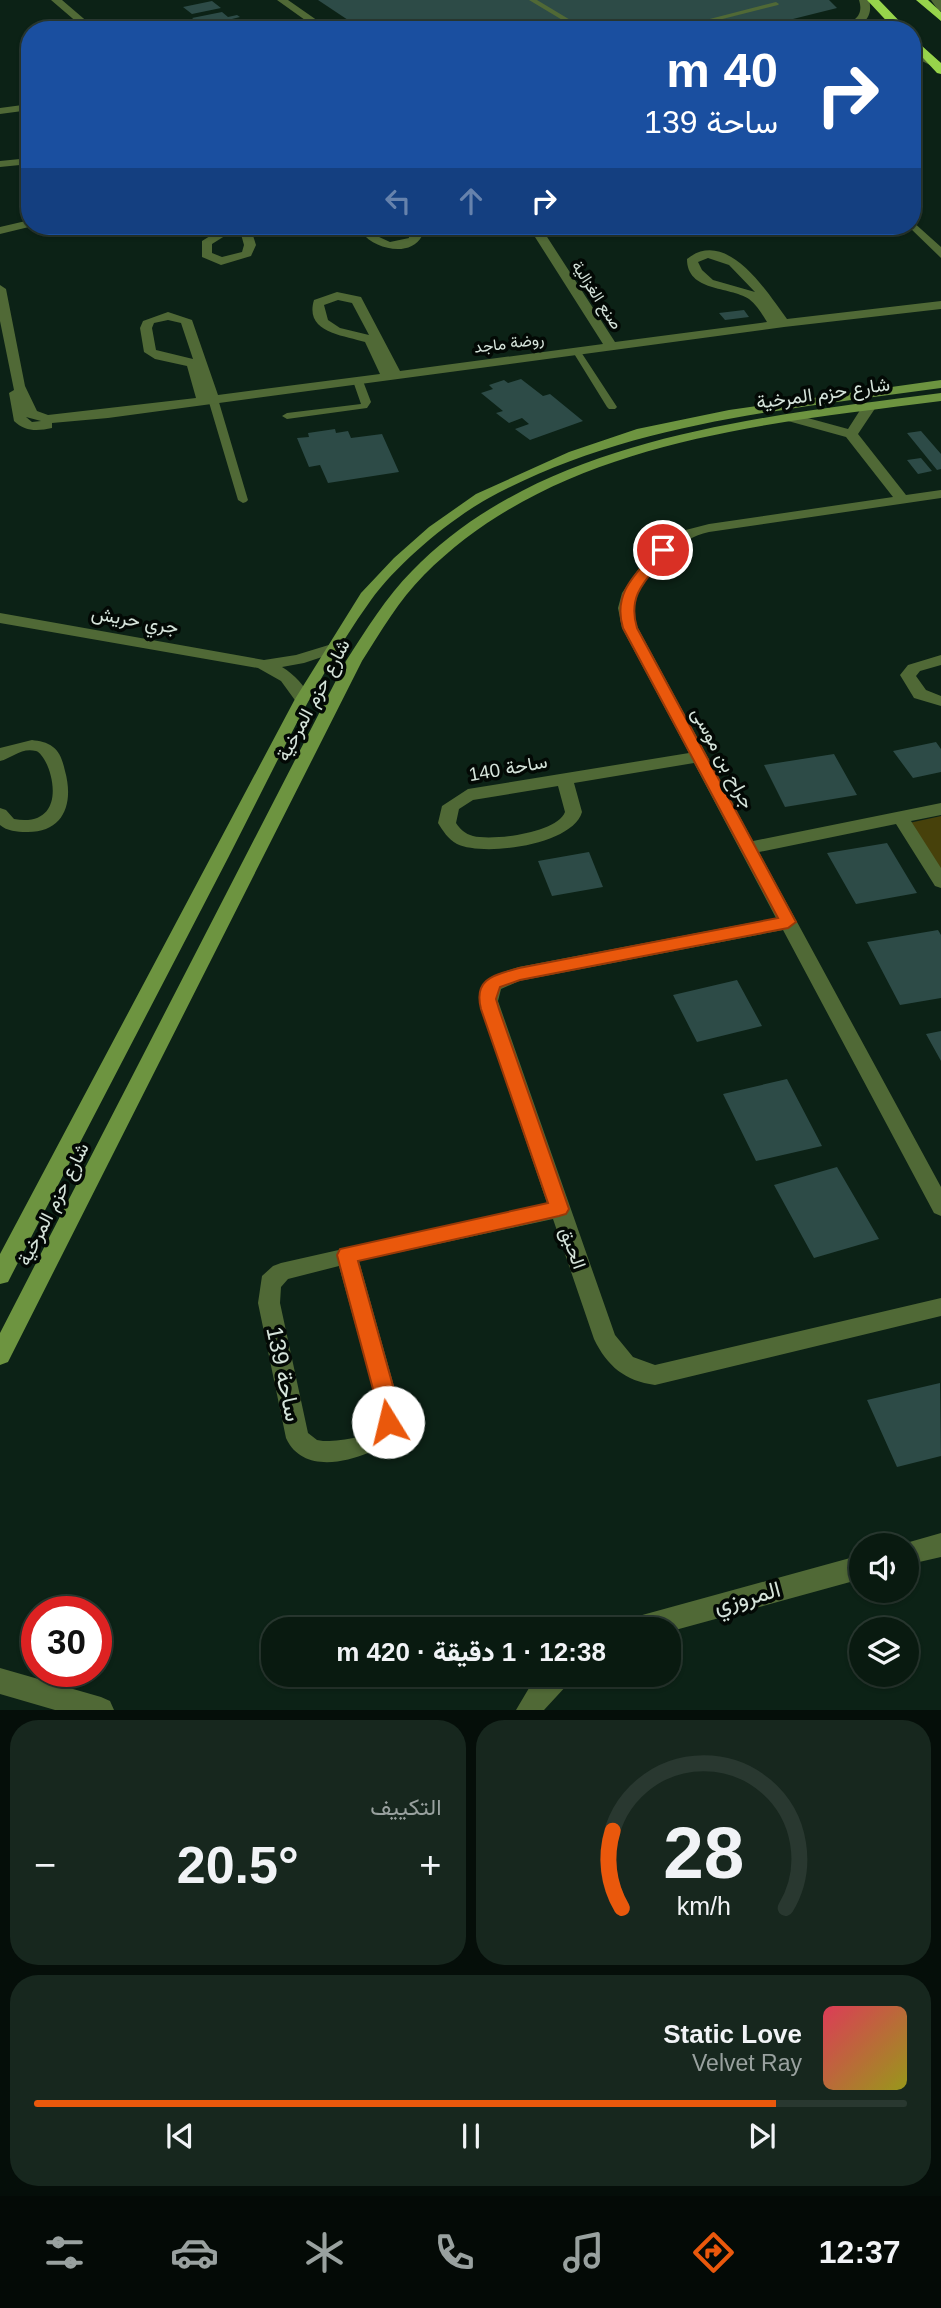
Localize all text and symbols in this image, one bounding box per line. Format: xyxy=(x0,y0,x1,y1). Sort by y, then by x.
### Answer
text: 40 m xyxy=(666,43,778,97)
icon: right xyxy=(802,49,893,140)
text: ساحة 139 xyxy=(644,104,778,140)
icon: left xyxy=(379,182,417,220)
icon: ahead xyxy=(452,182,490,220)
icon: right xyxy=(525,182,563,220)
street label: صنع الغزالية xyxy=(566,258,625,334)
street label: روضة ماجد xyxy=(473,330,545,358)
street label: شارع حزم المرخية xyxy=(755,373,891,415)
pin xyxy=(633,520,693,580)
icon: arrive xyxy=(644,531,682,569)
street label: جري حريش xyxy=(89,602,180,643)
street label: شارع حزم المرخية xyxy=(272,636,356,765)
street label: جراح بن موسى xyxy=(686,704,758,813)
street label: ساحة 140 xyxy=(467,751,549,785)
street label: شارع حزم المرخية xyxy=(13,1139,95,1270)
street label: الحبق xyxy=(555,1224,590,1272)
street label: ساحة 139 xyxy=(261,1324,307,1424)
position arrow xyxy=(351,1385,425,1459)
map controls xyxy=(849,1533,919,1687)
button: sound xyxy=(849,1533,919,1603)
street label: المروزي xyxy=(711,1576,785,1624)
speed limit sign: 30 xyxy=(21,1596,112,1687)
button: layers xyxy=(849,1617,919,1687)
text: 12:38 · 1 دقيقة · 420 m xyxy=(336,1637,606,1667)
text: التكييف xyxy=(370,1794,442,1820)
text: 28 xyxy=(663,1813,744,1894)
text: 20.5° xyxy=(177,1836,299,1894)
text: − xyxy=(34,1844,56,1886)
text: + xyxy=(419,1844,441,1886)
text: km/h xyxy=(676,1892,730,1920)
text: Static Love xyxy=(663,2019,802,2049)
text: Velvet Ray xyxy=(692,2050,802,2076)
icon: previous xyxy=(161,2117,199,2155)
icon: pause xyxy=(452,2117,490,2155)
icon: next xyxy=(743,2117,781,2155)
icon: filters xyxy=(40,2228,89,2277)
icon: car xyxy=(170,2228,219,2277)
icon: climate xyxy=(300,2228,349,2277)
icon: phone xyxy=(430,2228,479,2277)
icon: music xyxy=(559,2228,608,2277)
icon: directions xyxy=(689,2228,738,2277)
text: 12:37 xyxy=(819,2234,901,2270)

